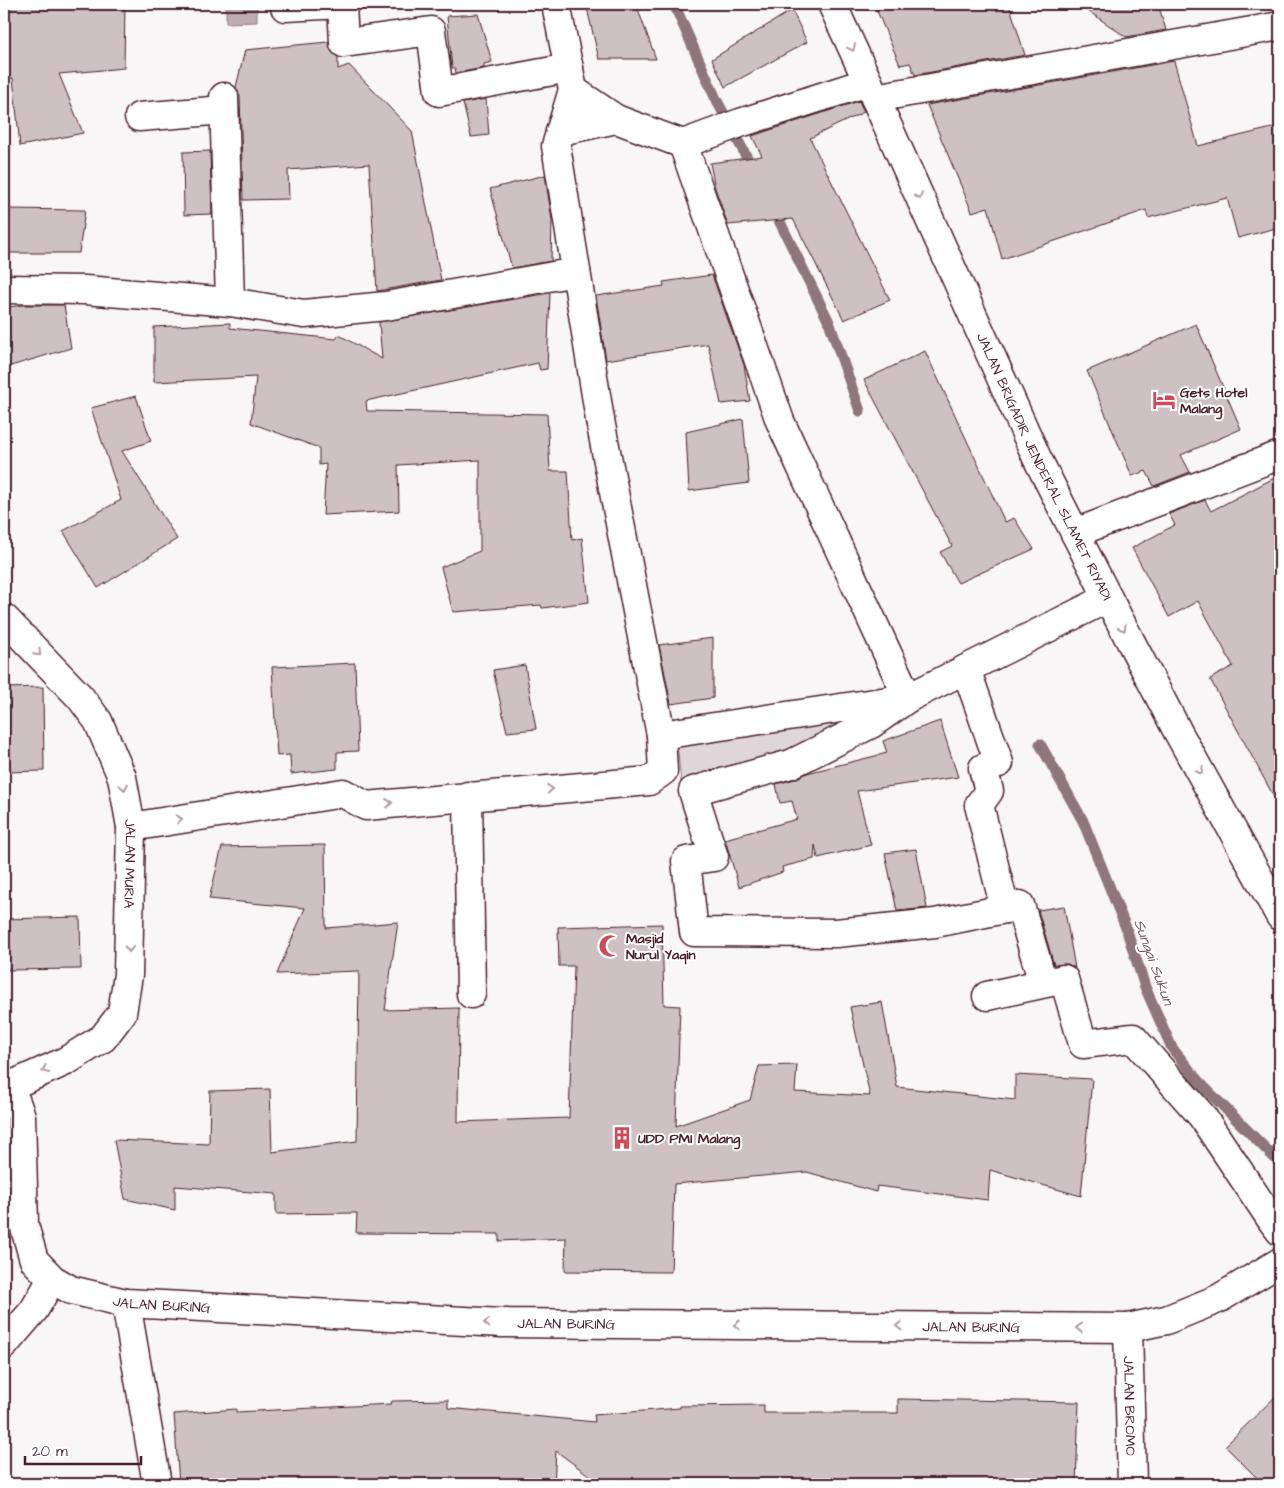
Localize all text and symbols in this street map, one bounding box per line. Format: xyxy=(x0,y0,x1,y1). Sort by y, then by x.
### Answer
one-way arrow xyxy=(846,43,857,52)
one-way arrow xyxy=(913,191,924,200)
street label: JALAN BRIGADIR JENDERAL SLAMET RIYADI xyxy=(971,330,1117,604)
place label: Gets Hotel Malang xyxy=(1180,383,1248,420)
hotel icon: Gets Hotel Malang xyxy=(1151,387,1177,413)
one-way arrow xyxy=(1117,622,1127,631)
one-way arrow xyxy=(32,647,41,656)
one-way arrow xyxy=(1193,766,1203,775)
one-way arrow xyxy=(119,783,129,792)
one-way arrow xyxy=(547,784,555,795)
one-way arrow xyxy=(385,798,393,809)
one-way arrow xyxy=(175,815,183,825)
street label: JALAN MURIA xyxy=(118,817,140,909)
water label: Sungai Sukun xyxy=(1127,916,1179,1010)
place label: Masjid Nurul Yaqin xyxy=(626,929,695,965)
mosque icon: Masjid Nurul Yaqin xyxy=(597,933,623,959)
one-way arrow xyxy=(124,946,134,953)
one-way arrow xyxy=(41,1064,50,1074)
building icon: UDD PMI Malang xyxy=(609,1125,635,1151)
place label: UDD PMI Malang xyxy=(638,1129,741,1150)
street label: JALAN BURING xyxy=(111,1291,211,1318)
street label: JALAN BURING xyxy=(517,1314,616,1335)
one-way arrow xyxy=(483,1317,491,1328)
street label: JALAN BURING xyxy=(922,1317,1021,1338)
one-way arrow xyxy=(733,1320,740,1330)
one-way arrow xyxy=(895,1321,903,1331)
one-way arrow xyxy=(1075,1322,1083,1333)
street label: JALAN BROMO xyxy=(1118,1356,1140,1456)
scale bar xyxy=(25,1433,141,1465)
text: 20 m xyxy=(32,1441,68,1462)

